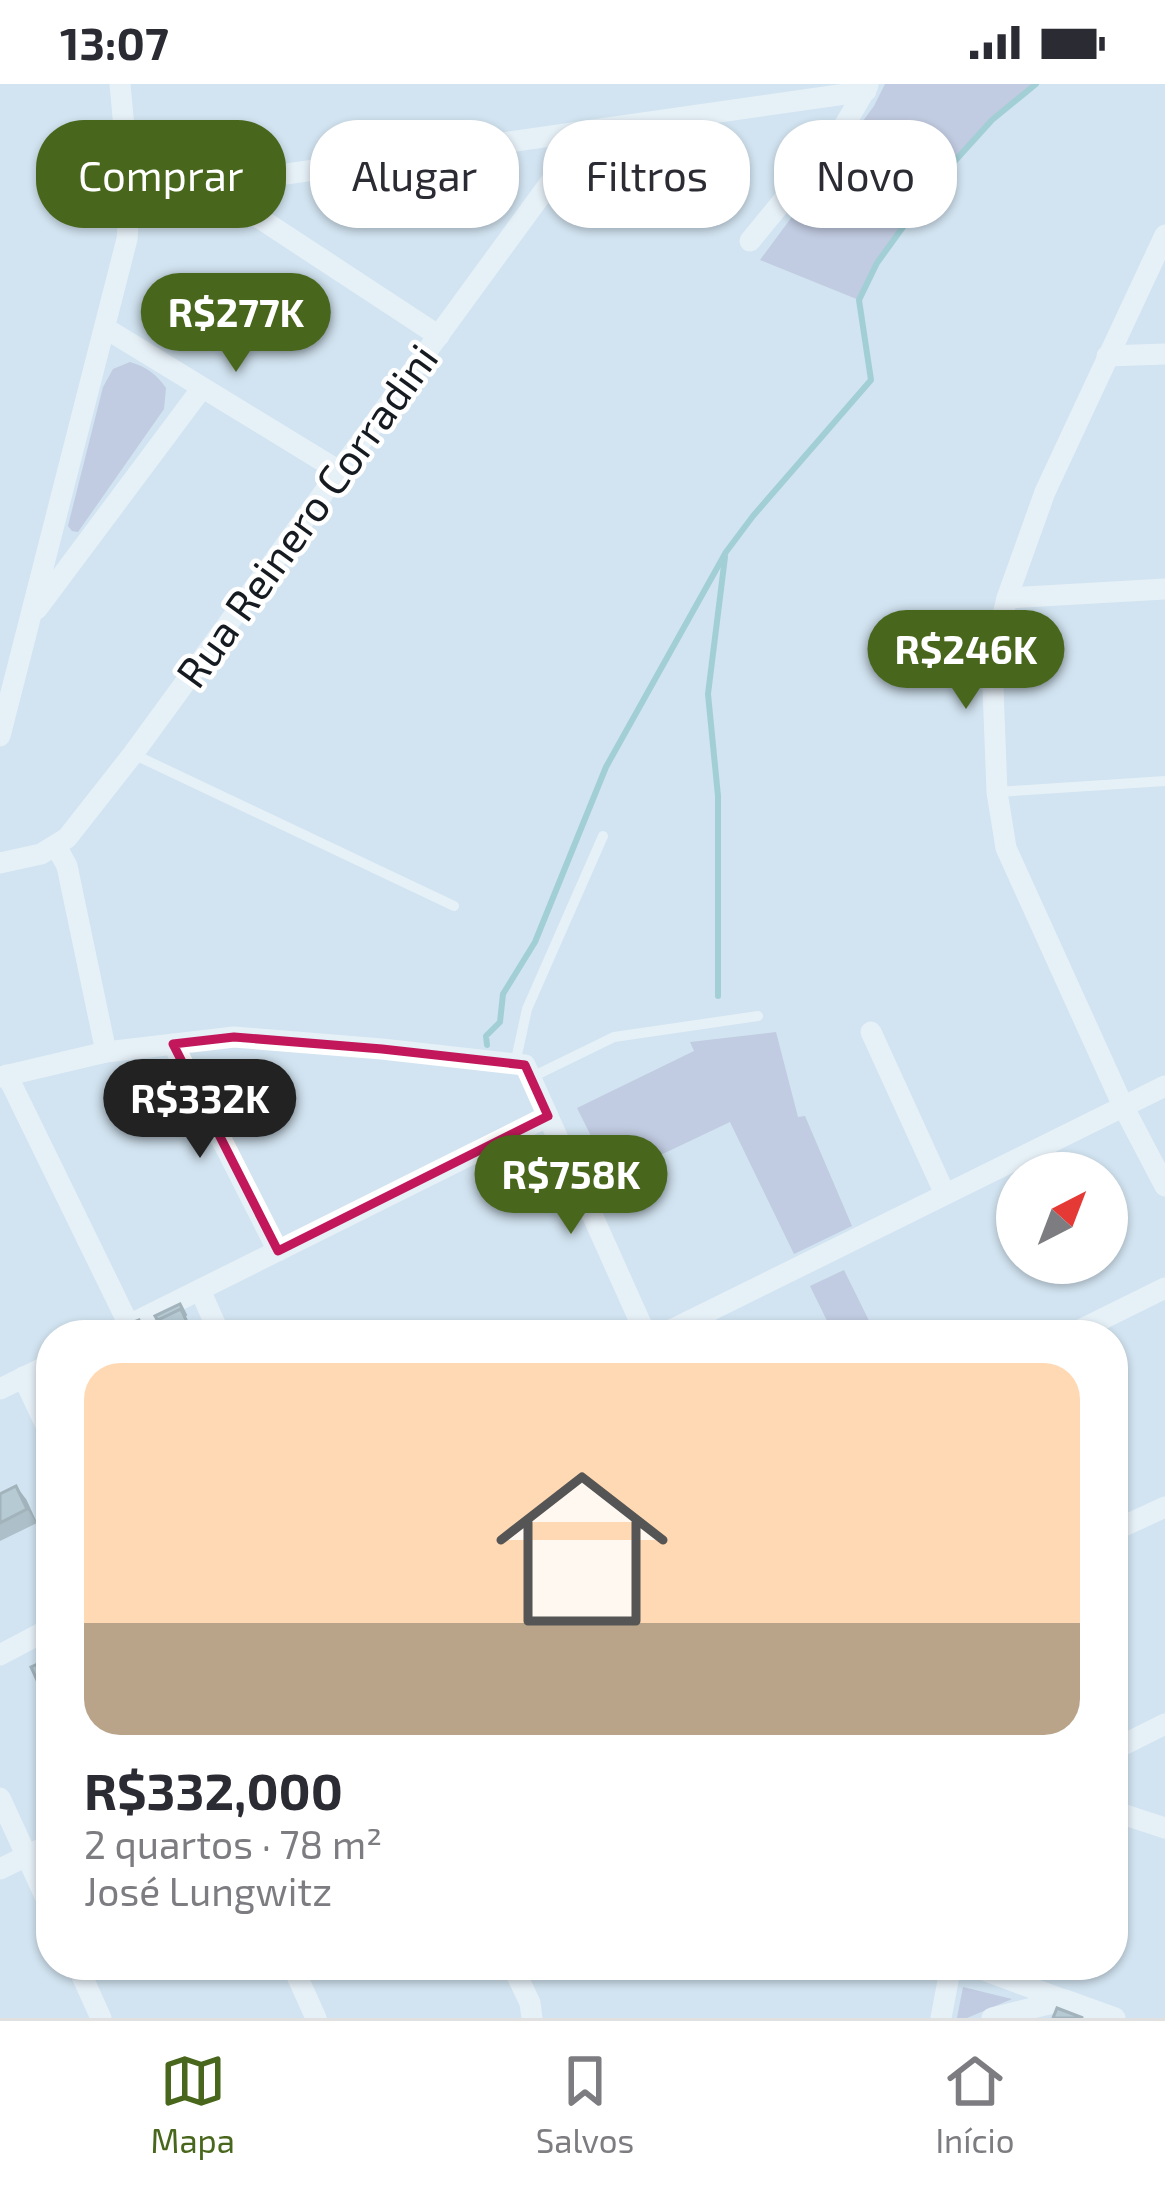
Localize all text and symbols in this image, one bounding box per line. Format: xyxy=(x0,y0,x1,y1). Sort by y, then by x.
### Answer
text: 13:07 xyxy=(60,15,169,69)
chip: Comprar xyxy=(36,120,286,228)
chip: Alugar xyxy=(310,120,519,228)
chip: Filtros xyxy=(543,120,750,228)
chip: Novo xyxy=(774,120,957,228)
pin: R$277K xyxy=(138,273,334,375)
text: R$277K xyxy=(168,288,304,335)
street label: Rua Reinero Corradini xyxy=(164,334,447,696)
pin: R$246K xyxy=(868,610,1064,712)
text: R$246K xyxy=(894,625,1038,672)
pin: R$332K xyxy=(102,1059,298,1161)
text: R$332K xyxy=(130,1074,270,1121)
pin: R$758K xyxy=(473,1135,669,1237)
text: R$758K xyxy=(502,1150,641,1197)
north arrow xyxy=(996,1152,1128,1284)
map controls xyxy=(996,1152,1128,1284)
icon: home xyxy=(474,1441,690,1657)
text: R$332,000 xyxy=(84,1759,343,1820)
text: 2 quartos · 78 m² xyxy=(84,1820,382,1867)
text: José Lungwitz xyxy=(84,1867,332,1914)
tab: Mapa xyxy=(151,2048,235,2160)
tab: Salvos xyxy=(536,2048,634,2160)
tab: Início xyxy=(935,2048,1014,2160)

